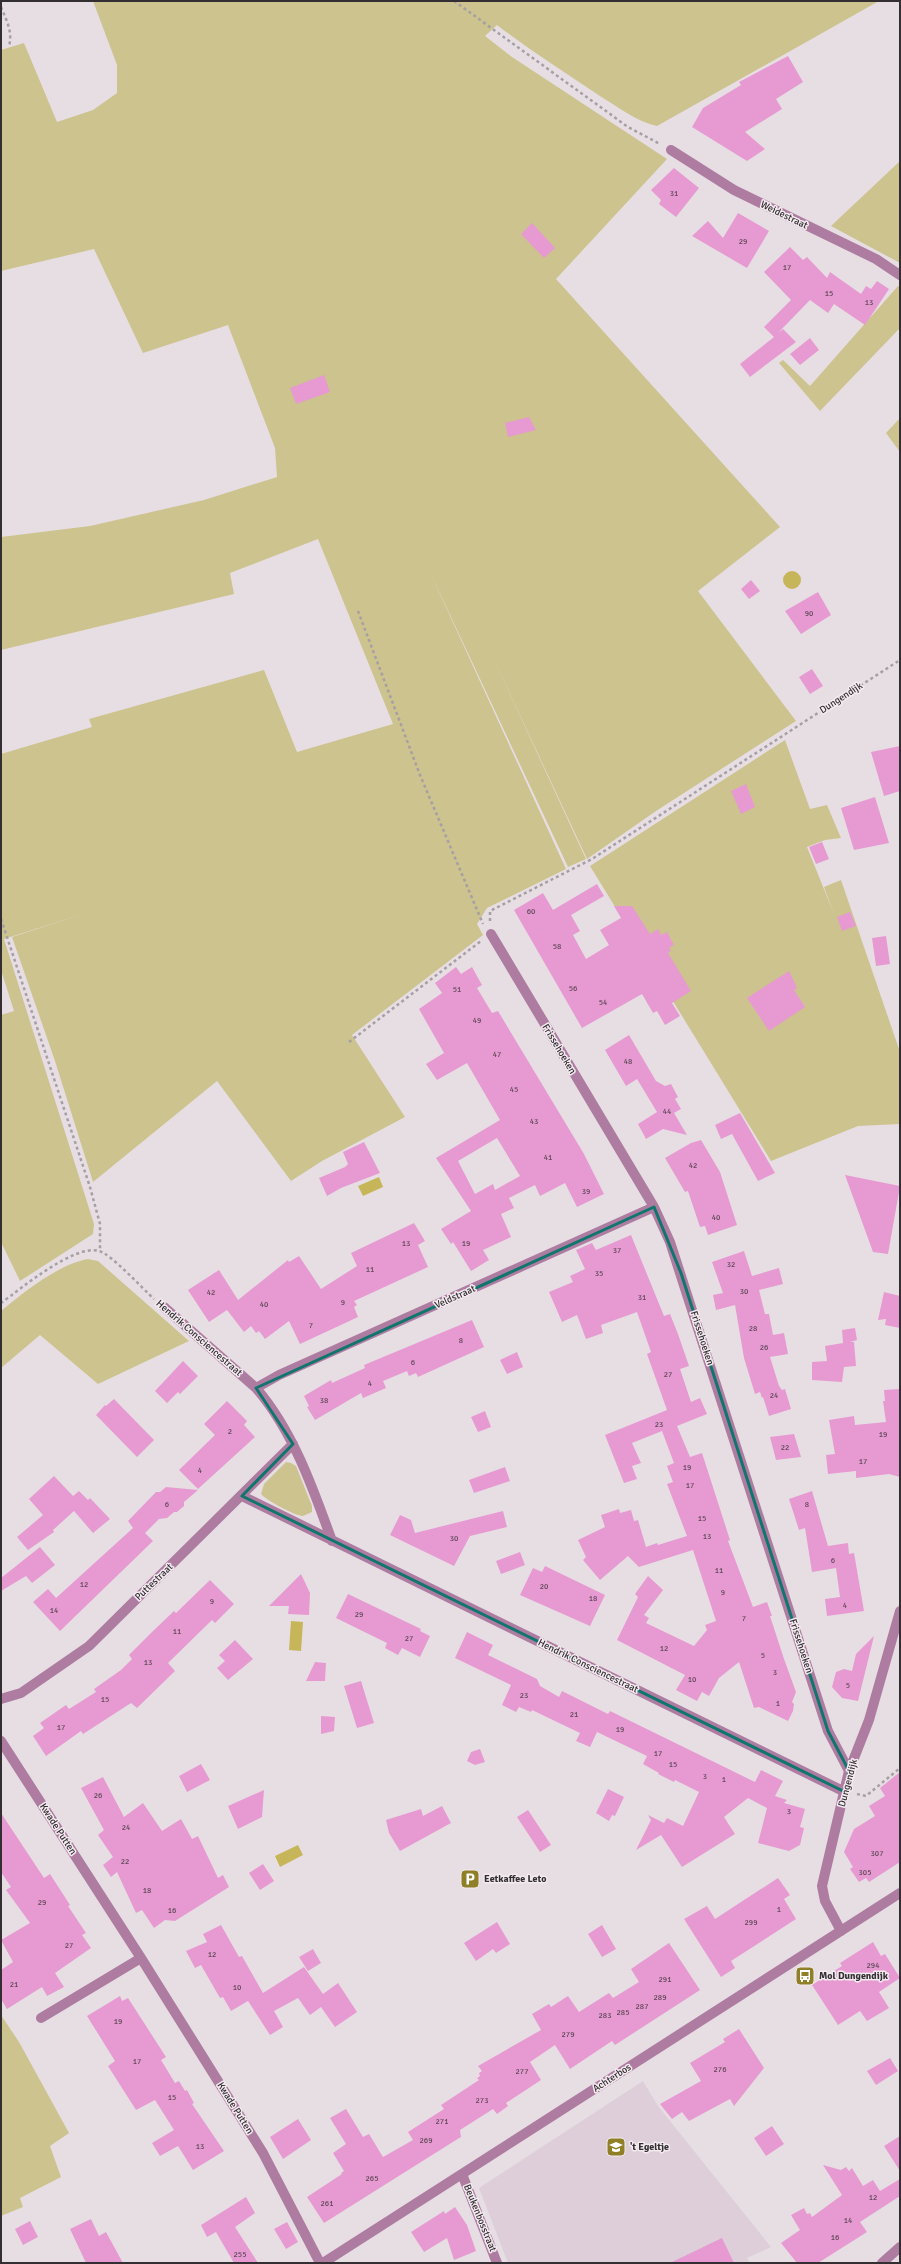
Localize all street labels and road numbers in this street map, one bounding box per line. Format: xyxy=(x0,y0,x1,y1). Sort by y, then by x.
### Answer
street label: Weidestraat xyxy=(758,198,810,232)
street label: Dungendijk xyxy=(817,680,865,716)
street label: Frissehoeken xyxy=(539,1022,579,1076)
street label: Veldstraat xyxy=(433,1282,478,1311)
street label: Hendrik Consciencestraat xyxy=(154,1297,245,1379)
street label: Frissehoeken xyxy=(688,1309,716,1367)
street label: Puttestraat xyxy=(133,1561,176,1603)
street label: Frissehoeken xyxy=(787,1617,815,1675)
street label: Hendrik Consciencestraat xyxy=(536,1637,640,1696)
street label: Dungendijk xyxy=(836,1758,860,1808)
street label: Kwade Putten xyxy=(37,1801,79,1857)
street label: Achterbos xyxy=(591,2061,634,2095)
street label: Kwade Putten xyxy=(214,2080,256,2136)
street label: Beukenbosstraat xyxy=(461,2183,499,2254)

